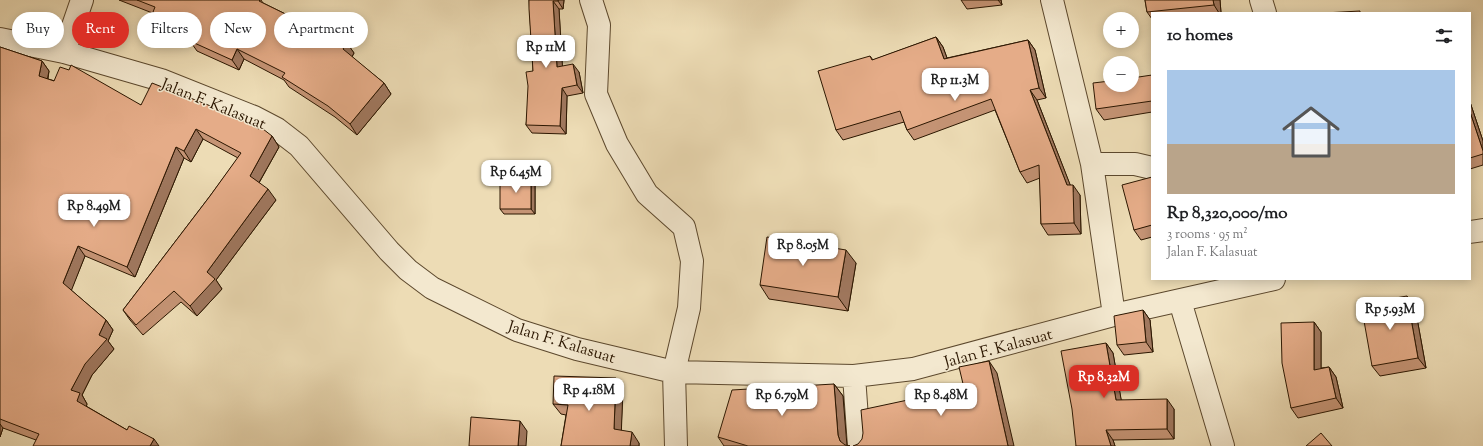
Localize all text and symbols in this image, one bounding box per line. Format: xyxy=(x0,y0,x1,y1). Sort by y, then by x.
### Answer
chip: Buy xyxy=(12,12,64,48)
chip: Rent xyxy=(72,12,129,48)
chip: Filters xyxy=(137,12,202,48)
chip: New xyxy=(210,12,266,48)
chip: Apartment xyxy=(274,12,368,48)
map controls xyxy=(1103,12,1139,92)
button: + xyxy=(1103,12,1139,48)
text: 10 homes xyxy=(1167,24,1233,48)
icon: filters xyxy=(1433,25,1455,47)
pin: Rp 11M xyxy=(513,35,579,69)
text: Rp 11M xyxy=(526,39,566,57)
button: − xyxy=(1103,56,1139,92)
pin: Rp 11.3M xyxy=(914,68,996,102)
text: Rp 11.3M xyxy=(931,72,979,90)
street label: Jalan F. Kalasuat xyxy=(156,73,269,137)
icon: home xyxy=(1275,96,1347,168)
pin: Rp 6.45M xyxy=(475,160,557,194)
text: Rp 6.45M xyxy=(490,164,542,182)
pin: Rp 8.49M xyxy=(53,194,135,228)
text: Rp 8.49M xyxy=(67,198,121,216)
text: Rp 8,320,000/mo xyxy=(1167,202,1288,226)
text: 3 rooms · 95 m² xyxy=(1167,226,1248,244)
pin: Rp 8.05M xyxy=(762,233,844,267)
text: Rp 8.05M xyxy=(777,237,829,255)
text: Jalan F. Kalasuat xyxy=(1167,244,1257,262)
pin: Rp 5.93M xyxy=(1349,297,1431,331)
text: Rp 5.93M xyxy=(1365,301,1415,319)
street label: Jalan F. Kalasuat xyxy=(504,316,618,371)
street label: Jalan F. Kalasuat xyxy=(941,324,1056,375)
pin: Rp 8.32M xyxy=(1063,365,1145,399)
text: Rp 8.32M xyxy=(1078,369,1130,387)
pin: Rp 4.18M xyxy=(548,378,630,412)
text: Rp 4.18M xyxy=(563,382,615,400)
pin: Rp 6.79M xyxy=(741,383,823,417)
pin: Rp 8.48M xyxy=(900,383,982,417)
text: Rp 6.79M xyxy=(755,387,809,405)
text: Rp 8.48M xyxy=(914,387,968,405)

